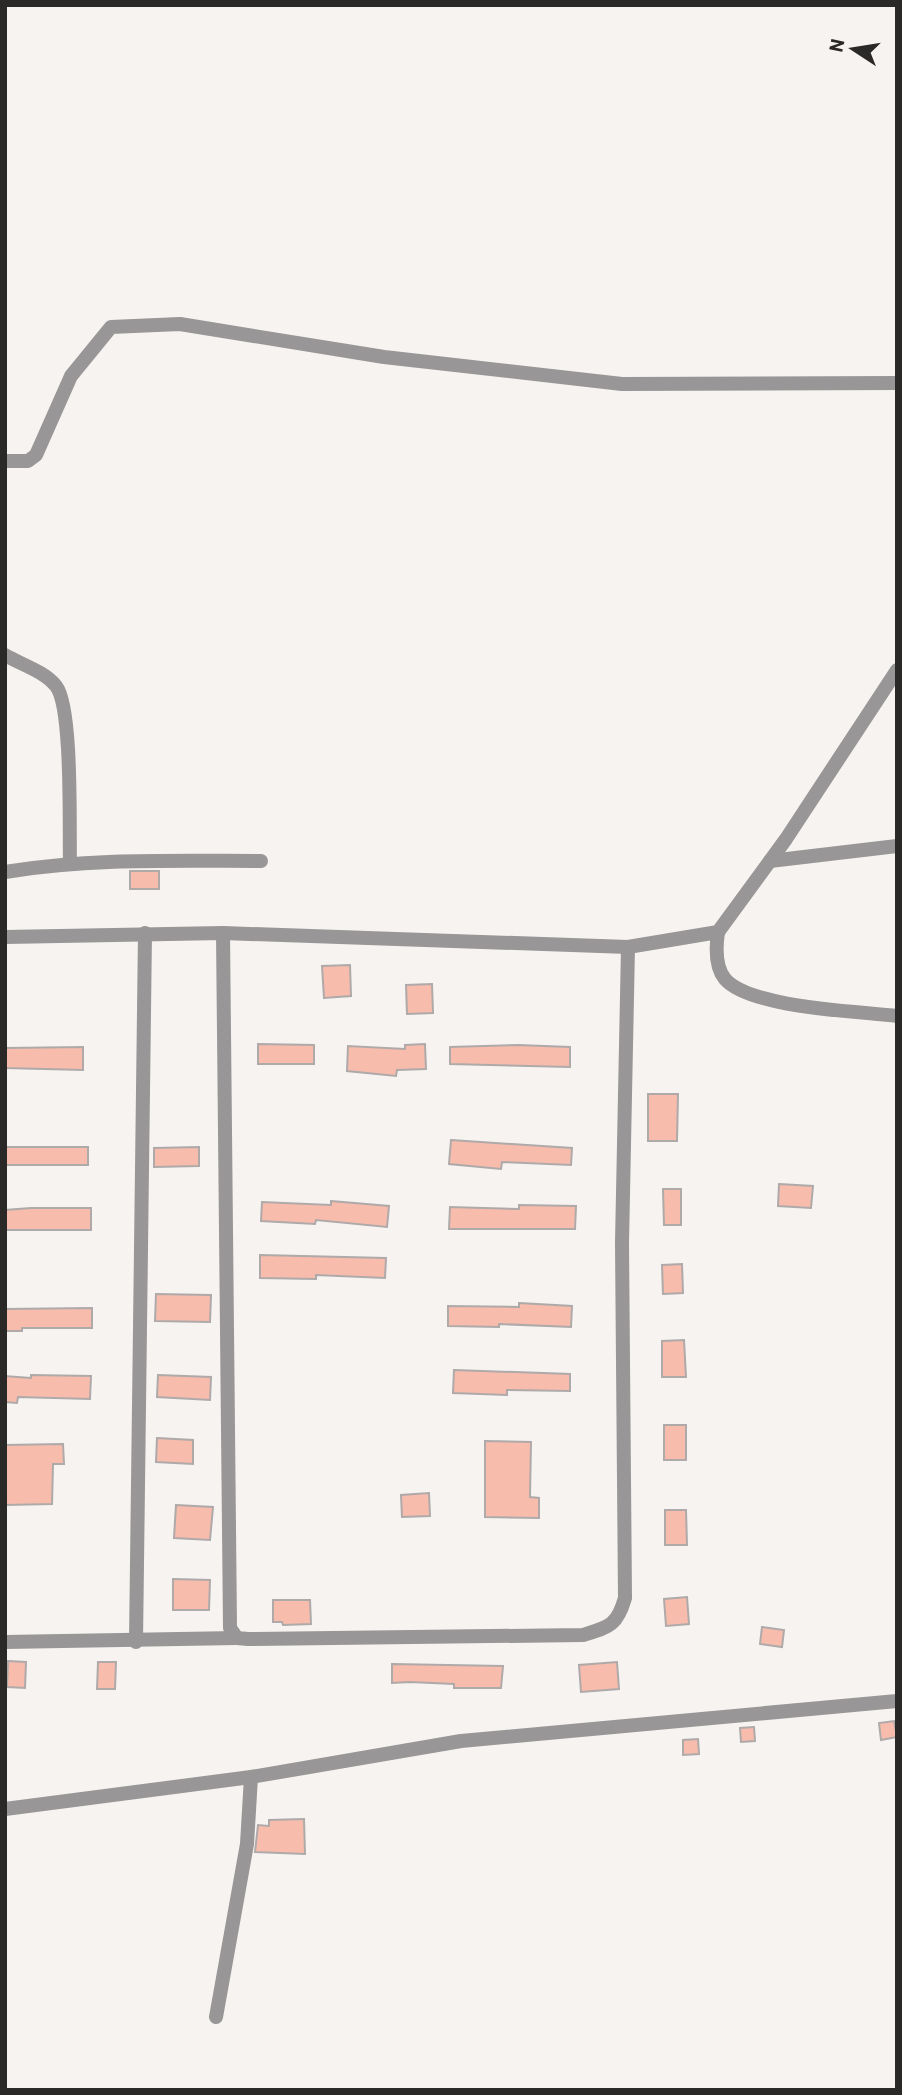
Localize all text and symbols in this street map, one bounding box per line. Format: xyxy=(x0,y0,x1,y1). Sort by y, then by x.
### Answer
north arrow xyxy=(818,14,888,84)
text: N xyxy=(823,37,848,54)

